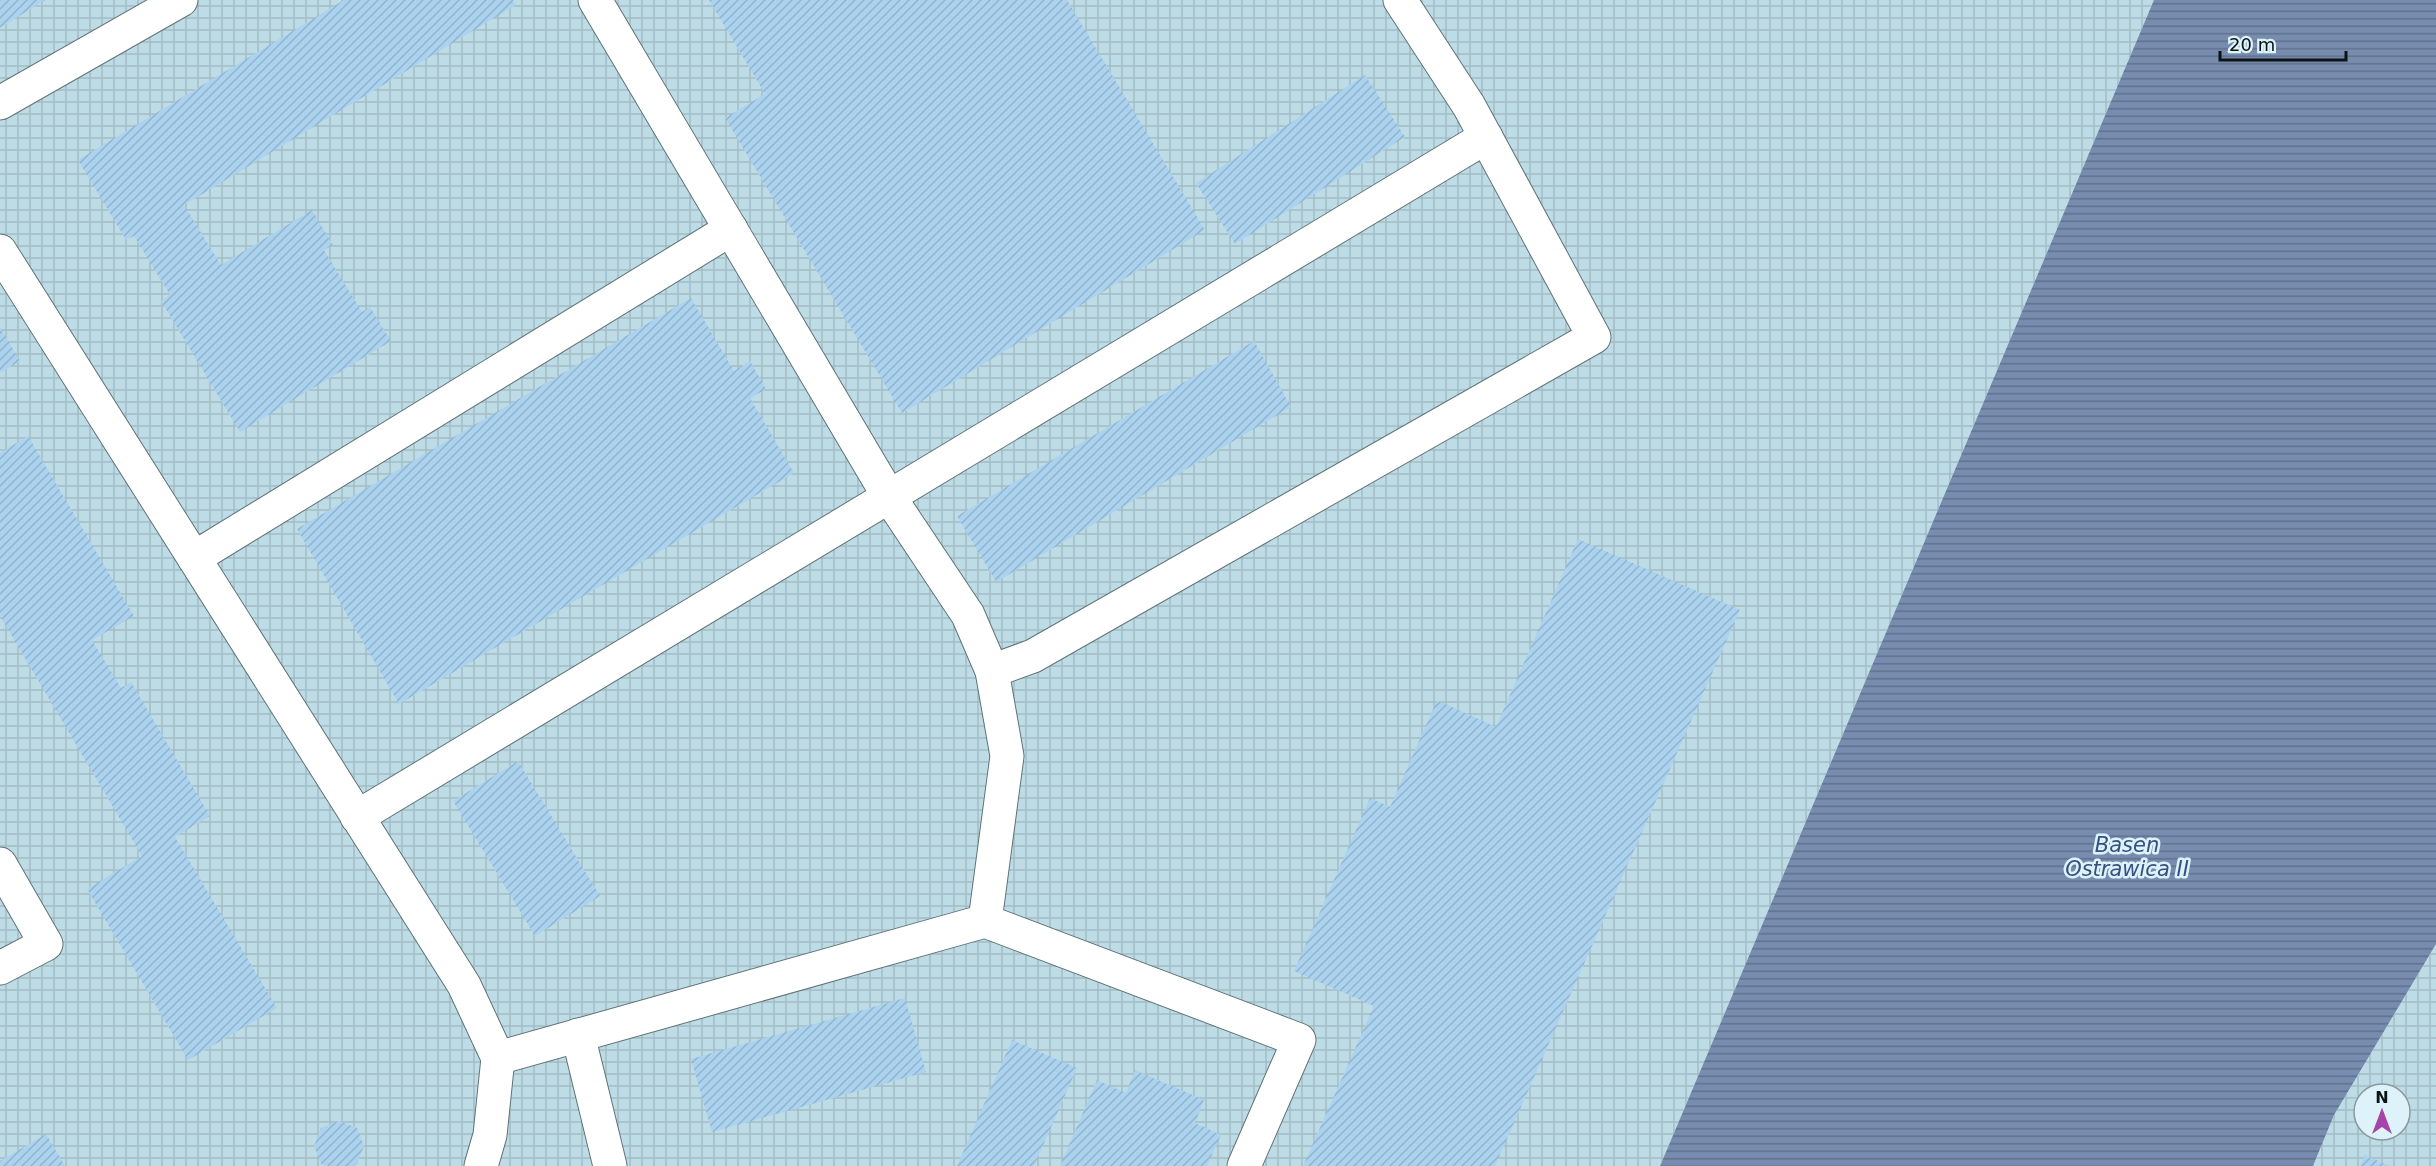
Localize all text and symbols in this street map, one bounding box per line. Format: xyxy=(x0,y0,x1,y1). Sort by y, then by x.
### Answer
scale bar xyxy=(2220,24,2346,62)
text: 20 m xyxy=(2229,34,2275,55)
water label: Basen Ostrawica II xyxy=(2065,833,2189,881)
north arrow xyxy=(2352,1082,2412,1142)
text: N xyxy=(2375,1088,2389,1107)

